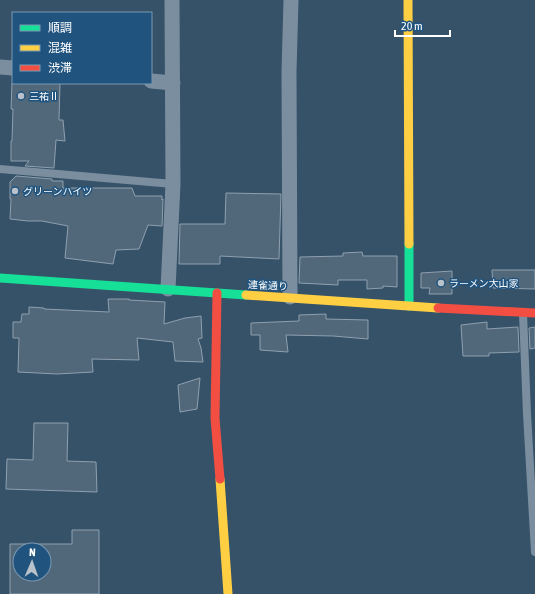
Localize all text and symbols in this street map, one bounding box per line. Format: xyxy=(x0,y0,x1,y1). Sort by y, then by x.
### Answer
legend xyxy=(12,12,152,84)
scale bar xyxy=(395,12,450,38)
text: 20 m xyxy=(401,19,423,33)
text: 順調 xyxy=(48,21,72,35)
text: 混雑 xyxy=(48,41,72,55)
text: 渋滞 xyxy=(48,61,72,75)
marker: 三祐Ⅱ xyxy=(16,91,26,101)
place label: 三祐Ⅱ xyxy=(29,91,59,102)
marker: グリーンハイツ xyxy=(10,186,20,196)
place label: グリーンハイツ xyxy=(23,186,92,197)
marker: ラーメン大山家 xyxy=(436,278,446,288)
place label: ラーメン大山家 xyxy=(449,278,519,289)
street label: 連雀通り xyxy=(248,279,288,292)
north arrow xyxy=(12,542,52,582)
text: N xyxy=(29,546,36,558)

